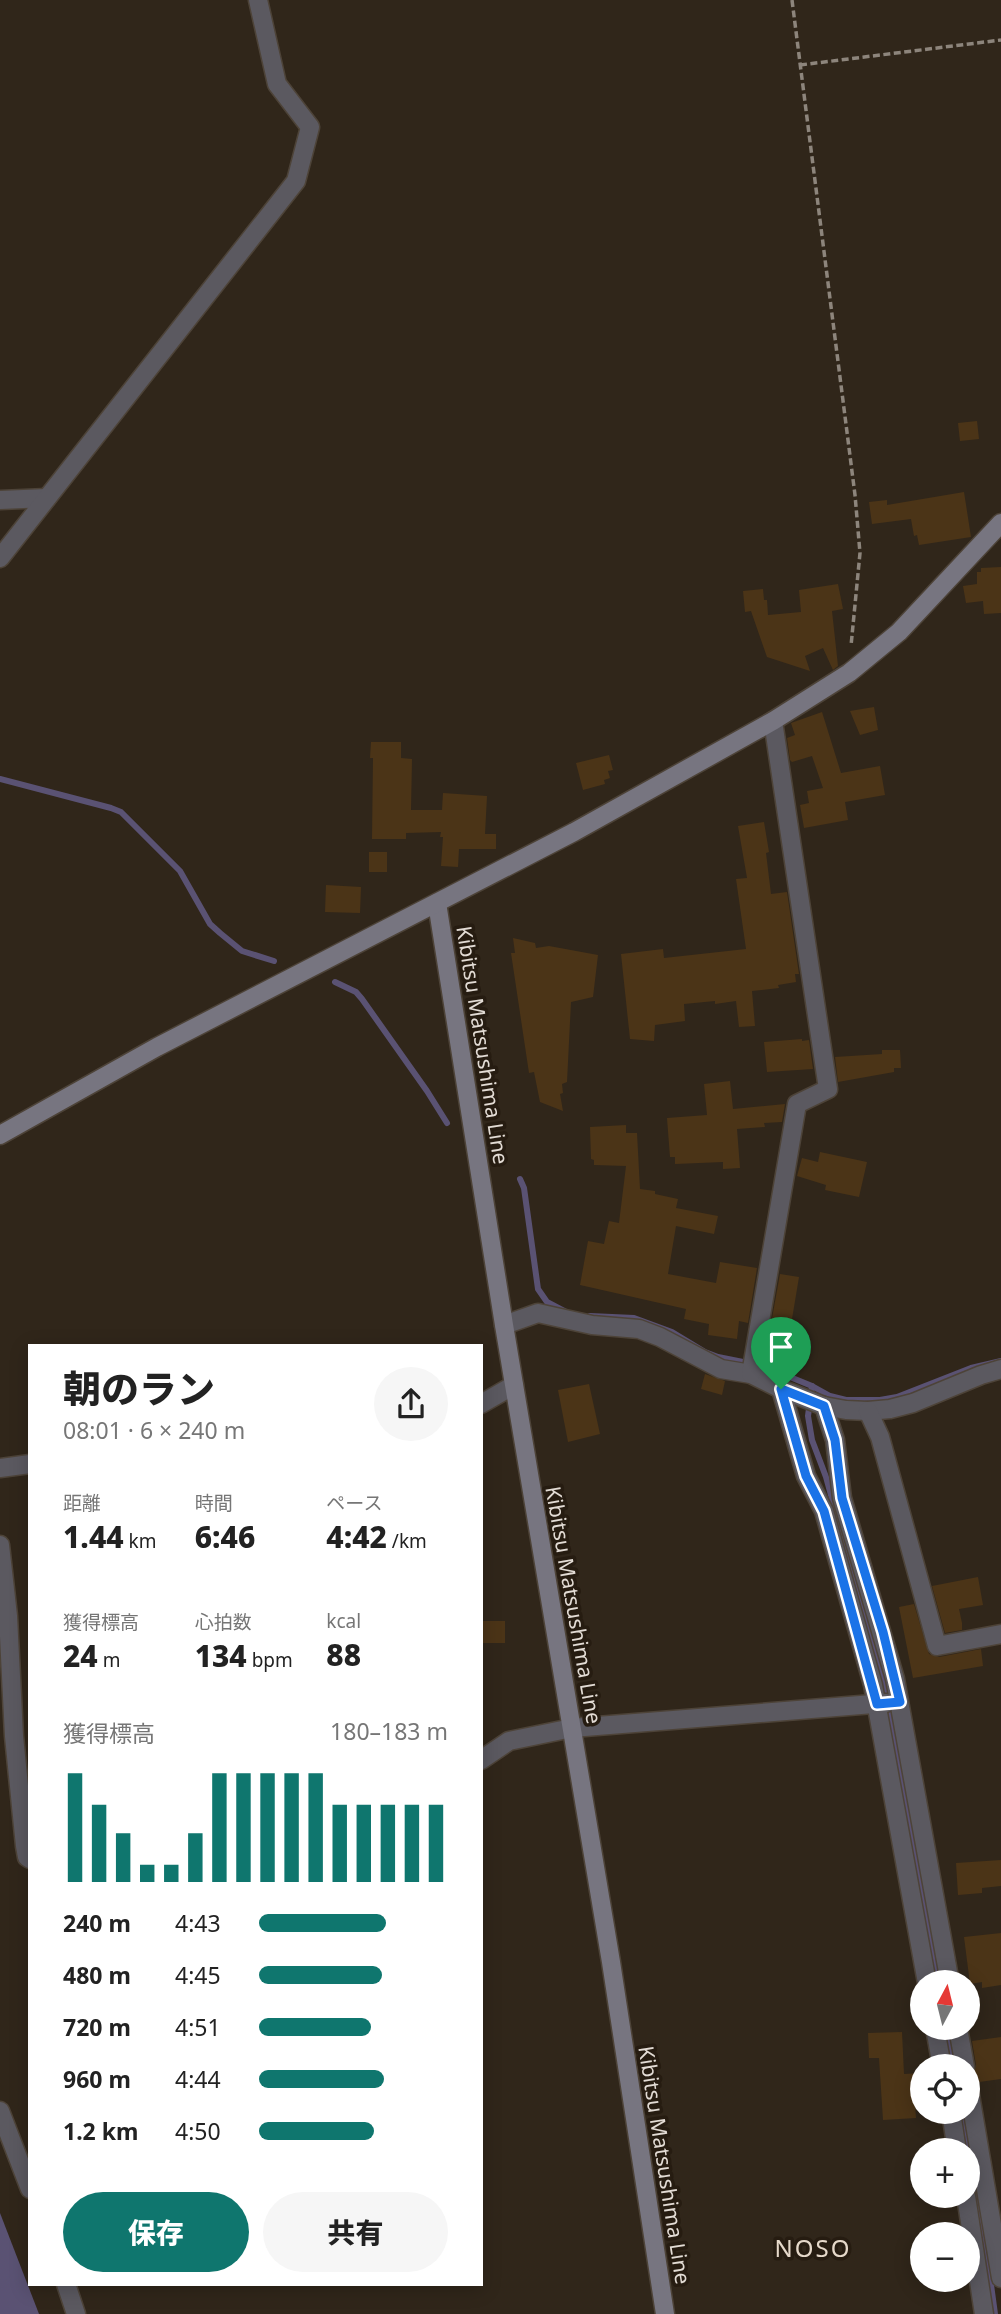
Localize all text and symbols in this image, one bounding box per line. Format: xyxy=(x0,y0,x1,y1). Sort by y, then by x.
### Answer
street label: Kibitsu Matsushima Line xyxy=(450,924,516,1166)
pin xyxy=(751,1317,811,1389)
icon: arrive xyxy=(762,1328,800,1366)
text: 朝のラン xyxy=(63,1362,215,1414)
button: share xyxy=(374,1367,448,1441)
text: 08:01 · 6 × 240 m xyxy=(63,1414,245,1446)
street label: Kibitsu Matsushima Line xyxy=(539,1484,609,1726)
text: 距離 xyxy=(63,1490,101,1516)
text: 時間 xyxy=(195,1490,233,1516)
text: ペース xyxy=(326,1490,382,1516)
text: 1.44 xyxy=(63,1516,124,1557)
text: 6:46 xyxy=(195,1516,255,1557)
text: 4:42 xyxy=(326,1516,387,1557)
text: km xyxy=(124,1528,156,1554)
text: /km xyxy=(387,1528,427,1554)
text: kcal xyxy=(326,1608,361,1634)
text: 獲得標高 xyxy=(63,1609,139,1635)
text: 心拍数 xyxy=(195,1609,252,1635)
text: 88 xyxy=(326,1634,361,1675)
text: 24 xyxy=(63,1635,98,1676)
text: 134 xyxy=(195,1635,247,1676)
text: m xyxy=(98,1647,120,1673)
text: bpm xyxy=(247,1647,293,1673)
text: 180–183 m xyxy=(330,1715,448,1747)
text: 獲得標高 xyxy=(63,1717,155,1749)
text: 240 m xyxy=(63,1907,131,1939)
text: 4:43 xyxy=(175,1907,221,1939)
text: 480 m xyxy=(63,1959,131,1991)
text: 4:45 xyxy=(175,1959,221,1991)
north arrow xyxy=(910,1970,980,2040)
map controls xyxy=(910,1970,980,2292)
text: 720 m xyxy=(63,2011,131,2043)
text: 4:51 xyxy=(175,2011,221,2043)
street label: Kibitsu Matsushima Line xyxy=(632,2044,698,2286)
button: locate xyxy=(910,2054,980,2124)
text: 960 m xyxy=(63,2063,131,2095)
text: 4:44 xyxy=(175,2063,221,2095)
text: 1.2 km xyxy=(63,2115,138,2147)
text: 4:50 xyxy=(175,2115,221,2147)
button: + xyxy=(910,2138,980,2208)
button: 保存 xyxy=(63,2192,249,2272)
button: 共有 xyxy=(263,2192,448,2272)
button: − xyxy=(910,2222,980,2292)
district label: NOSO xyxy=(775,2231,851,2264)

